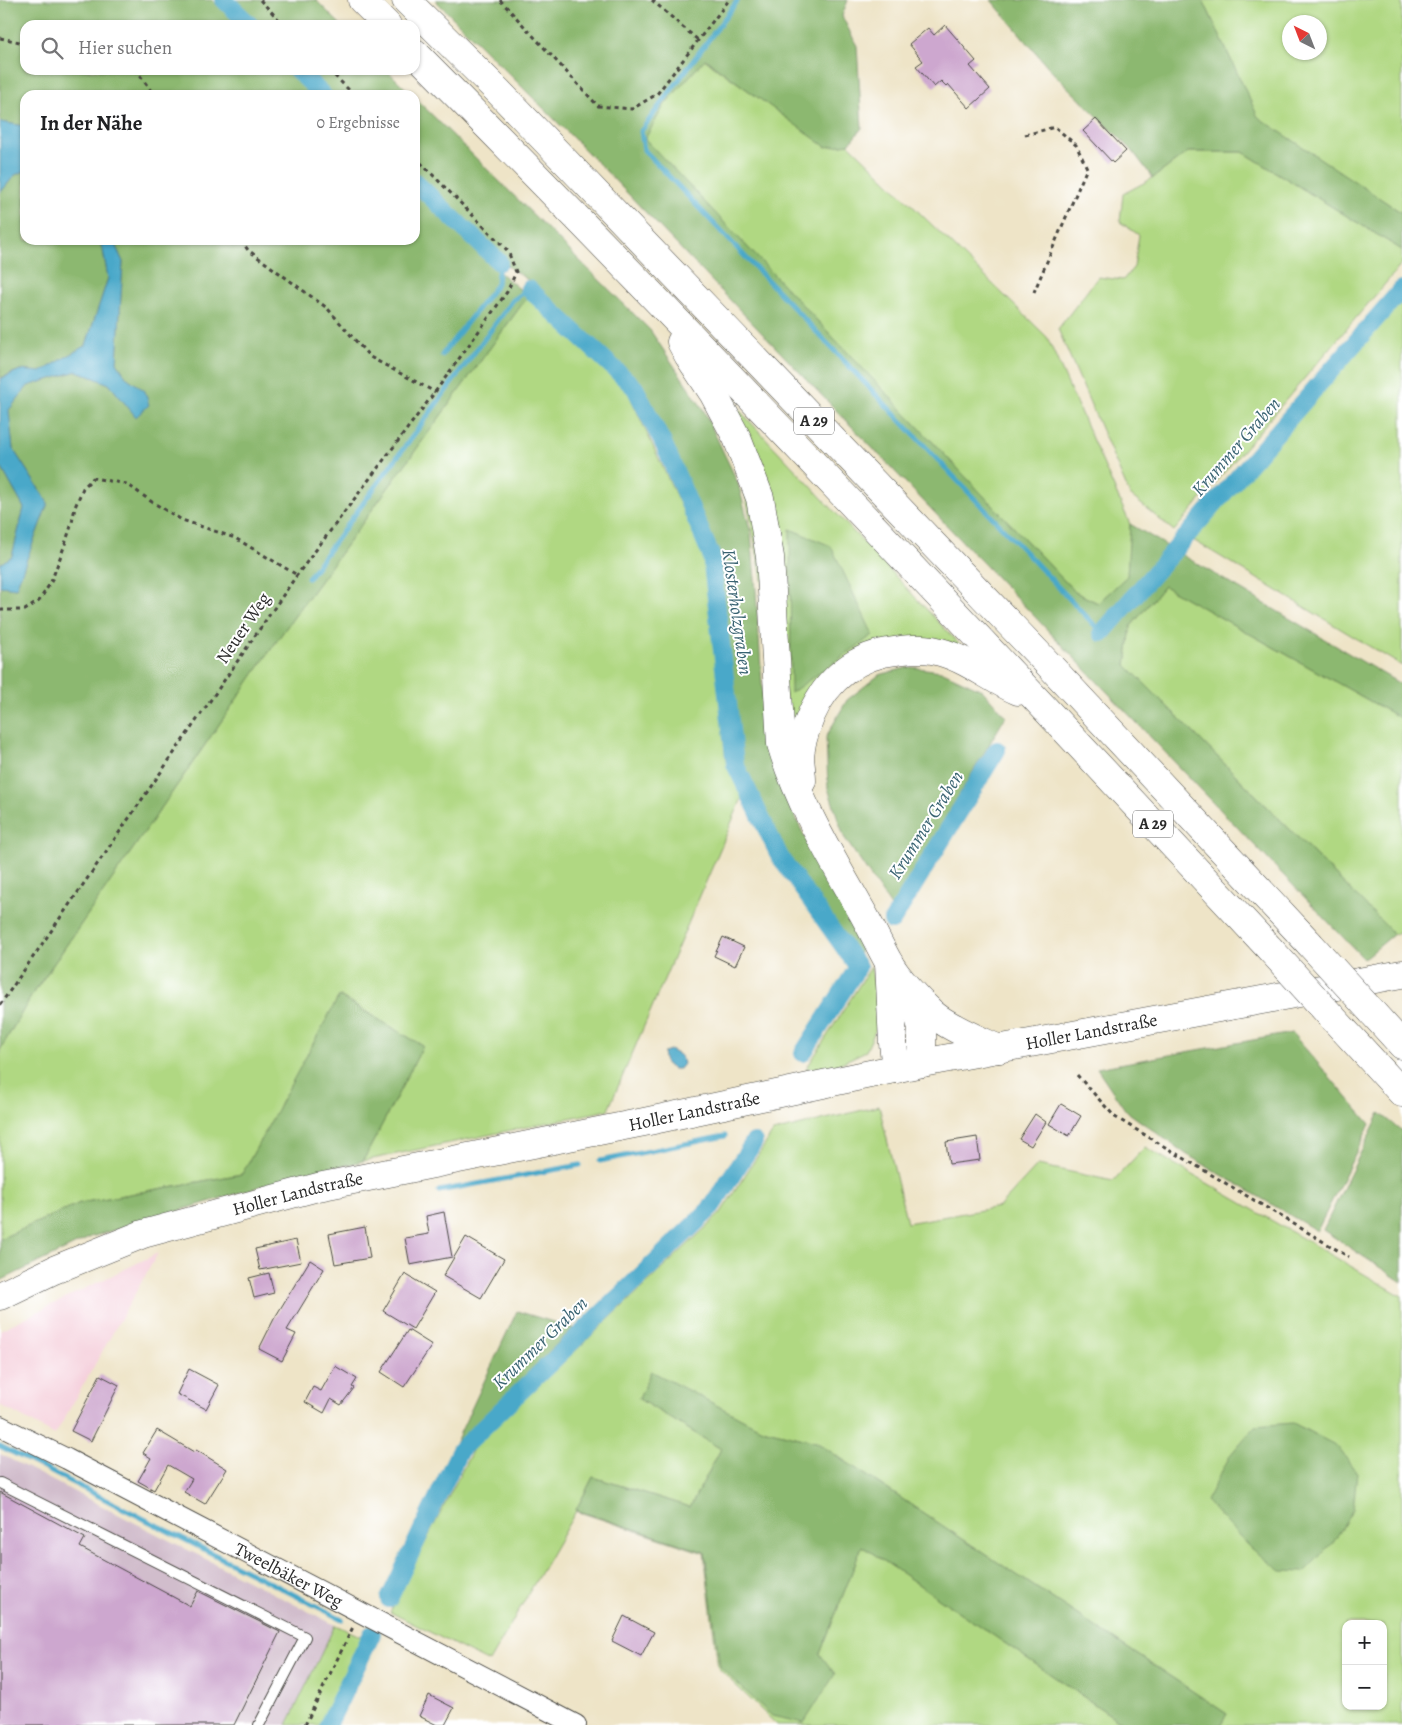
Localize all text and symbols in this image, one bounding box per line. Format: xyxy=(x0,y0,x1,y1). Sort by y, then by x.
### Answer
north arrow xyxy=(1282,15,1327,60)
search box xyxy=(20,20,420,75)
icon: search xyxy=(38,34,66,62)
text: Hier suchen xyxy=(78,35,172,61)
text: In der Nähe xyxy=(40,109,142,137)
text: 0 Ergebnisse xyxy=(317,112,400,134)
water label: Krummer Graben xyxy=(1186,392,1286,502)
road number: A 29 xyxy=(794,408,834,434)
water label: Klosterholzgraben xyxy=(715,547,759,677)
street label: Neuer Weg xyxy=(210,588,276,668)
water label: Krummer Graben xyxy=(882,766,970,884)
road number: A 29 xyxy=(1133,811,1173,838)
street label: Holler Landstraße xyxy=(1023,1008,1159,1056)
street label: Holler Landstraße xyxy=(627,1086,762,1137)
street label: Holler Landstraße xyxy=(230,1166,365,1221)
water label: Krummer Graben xyxy=(486,1291,594,1395)
street label: Tweelbäker Weg xyxy=(231,1537,347,1613)
map controls xyxy=(1342,1620,1387,1710)
button: + xyxy=(1342,1620,1387,1665)
button: − xyxy=(1342,1665,1387,1710)

